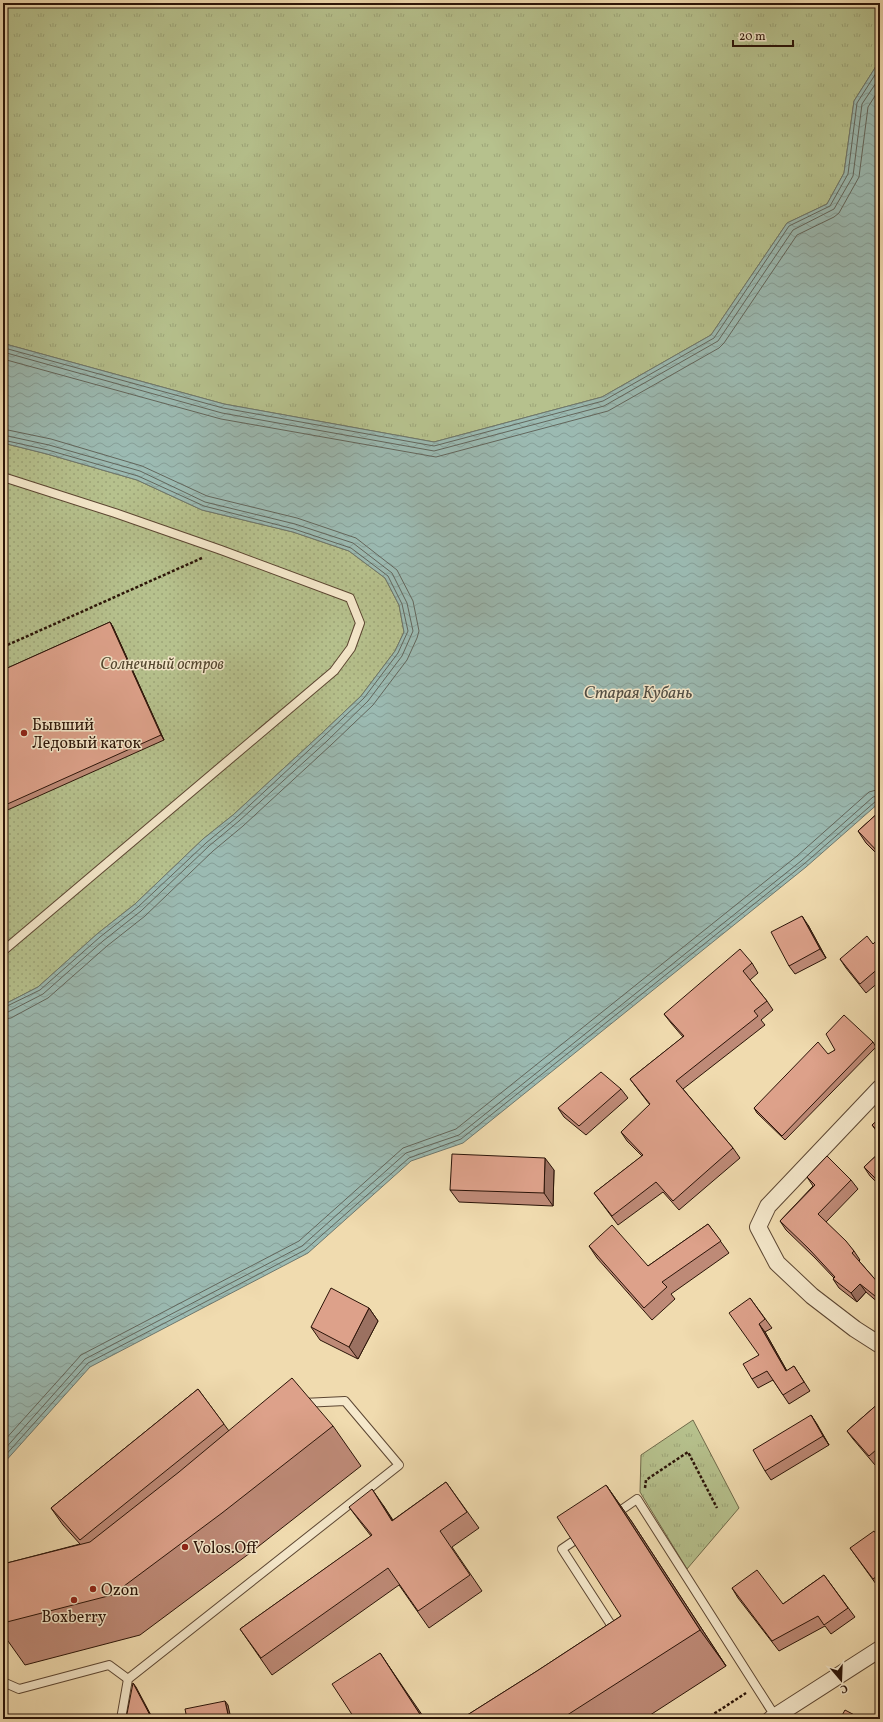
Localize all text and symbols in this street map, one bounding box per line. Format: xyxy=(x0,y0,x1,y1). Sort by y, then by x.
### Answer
scale bar xyxy=(733,22,793,48)
text: 20 m xyxy=(739,29,766,45)
park label: Солнечный остров xyxy=(100,654,224,676)
water label: Старая Кубань xyxy=(584,682,692,705)
place label: Бывший Ледовый каток xyxy=(32,715,142,755)
marker: Бывший Ледовый каток xyxy=(19,728,29,738)
place label: Volos.Off xyxy=(193,1538,258,1560)
marker: Volos.Off xyxy=(180,1542,190,1552)
place label: Ozon xyxy=(101,1580,139,1602)
marker: Ozon xyxy=(88,1584,98,1594)
marker: Boxberry xyxy=(69,1595,79,1605)
place label: Boxberry xyxy=(42,1607,107,1629)
north arrow xyxy=(821,1660,861,1700)
text: С xyxy=(838,1680,850,1696)

